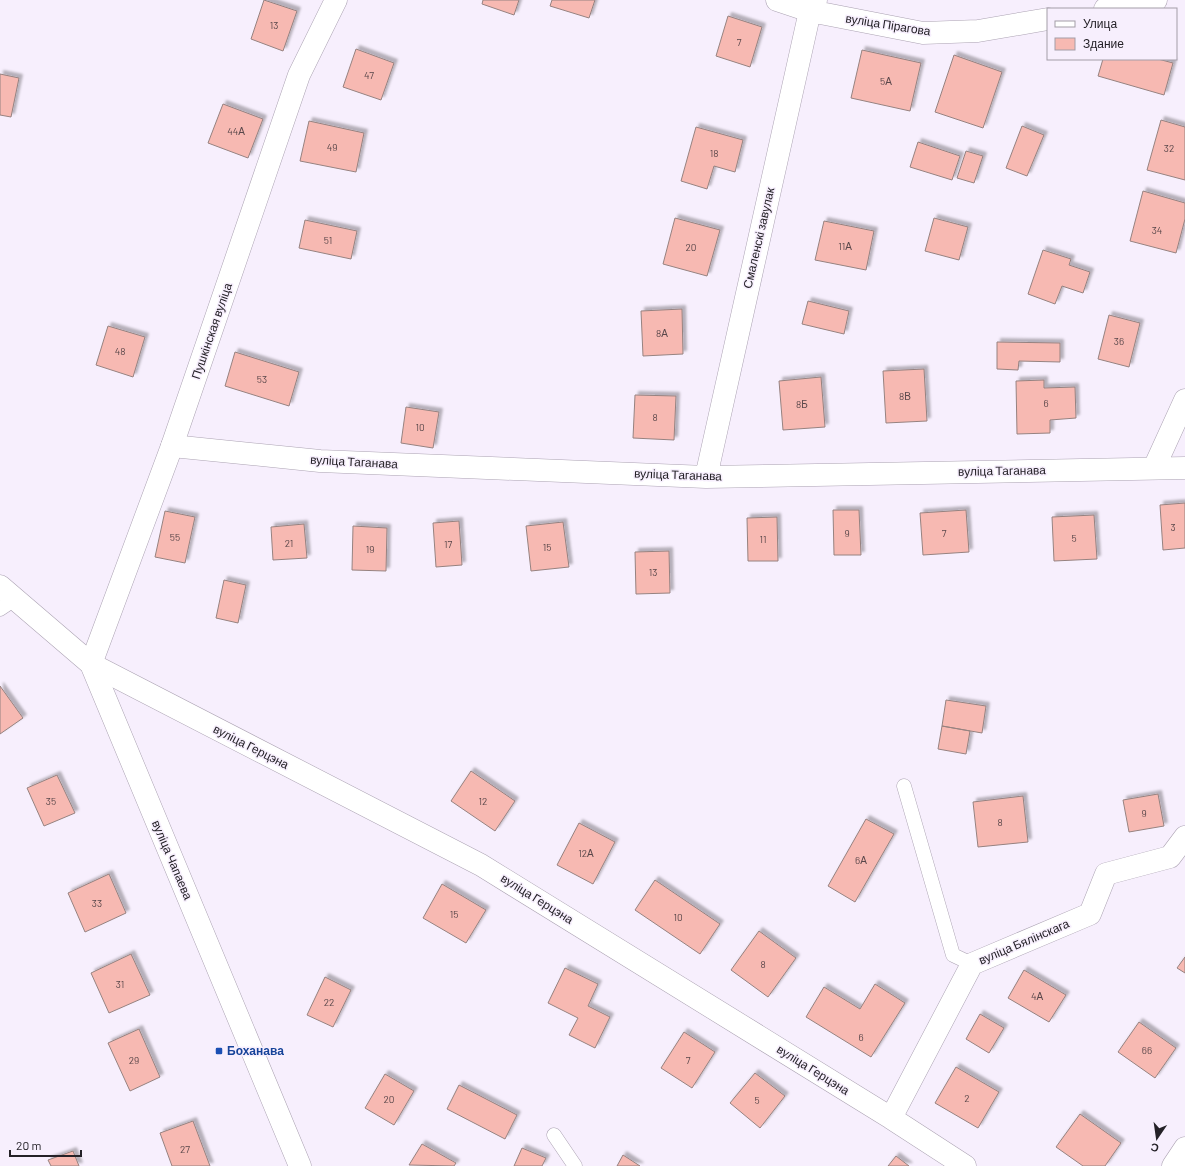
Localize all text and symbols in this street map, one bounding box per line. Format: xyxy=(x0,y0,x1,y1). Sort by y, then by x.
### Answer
legend xyxy=(1047,8,1177,60)
street label: вуліца Пірагова xyxy=(845,10,932,39)
text: Улица xyxy=(1083,16,1117,31)
house number: 13 xyxy=(270,19,278,31)
house number: 7 xyxy=(737,36,742,48)
text: Здание xyxy=(1083,36,1124,51)
house number: 47 xyxy=(364,69,374,81)
house number: 5А xyxy=(880,75,892,87)
house number: 44А xyxy=(227,125,245,137)
house number: 49 xyxy=(327,141,337,153)
house number: 32 xyxy=(1164,142,1174,154)
house number: 18 xyxy=(710,147,718,159)
street label: Смаленскі завулак xyxy=(740,185,778,290)
house number: 34 xyxy=(1152,224,1162,236)
house number: 51 xyxy=(324,234,332,246)
house number: 11А xyxy=(838,240,852,252)
house number: 20 xyxy=(685,241,697,253)
street label: Пушкінская вуліца xyxy=(188,280,235,381)
house number: 8А xyxy=(656,327,668,339)
house number: 36 xyxy=(1114,335,1124,347)
house number: 48 xyxy=(115,345,125,357)
house number: 53 xyxy=(257,373,267,385)
house number: 8В xyxy=(899,390,911,402)
house number: 6 xyxy=(1043,397,1049,409)
house number: 8Б xyxy=(796,398,808,410)
house number: 8 xyxy=(652,411,658,423)
house number: 10 xyxy=(415,421,425,433)
street label: вуліца Таганава xyxy=(310,452,399,471)
street label: вуліца Таганава xyxy=(958,462,1046,479)
street label: вуліца Таганава xyxy=(634,465,723,484)
house number: 3 xyxy=(1170,521,1176,533)
house number: 9 xyxy=(844,527,850,539)
house number: 7 xyxy=(942,527,947,539)
house number: 55 xyxy=(170,531,180,543)
house number: 5 xyxy=(1071,532,1077,544)
house number: 11 xyxy=(759,533,767,545)
house number: 21 xyxy=(285,537,293,549)
house number: 17 xyxy=(444,538,452,550)
house number: 15 xyxy=(543,541,551,553)
house number: 19 xyxy=(366,543,374,555)
house number: 13 xyxy=(649,566,657,578)
street label: вуліца Герцэна xyxy=(211,721,292,772)
house number: 35 xyxy=(46,795,56,807)
house number: 12 xyxy=(479,795,487,807)
house number: 9 xyxy=(1141,807,1147,819)
house number: 8 xyxy=(997,816,1003,828)
street label: вуліца Чапаева xyxy=(149,818,196,902)
house number: 12А xyxy=(578,847,594,859)
house number: 6А xyxy=(855,854,867,866)
street label: вуліца Герцэна xyxy=(498,870,577,927)
house number: 33 xyxy=(92,897,102,909)
house number: 15 xyxy=(450,908,458,920)
house number: 10 xyxy=(673,911,683,923)
street label: вуліца Бялінскага xyxy=(976,916,1072,967)
house number: 8 xyxy=(760,958,766,970)
house number: 31 xyxy=(116,978,124,990)
house number: 4А xyxy=(1031,990,1043,1002)
house number: 22 xyxy=(324,996,334,1008)
house number: 6 xyxy=(858,1031,864,1043)
street label: вуліца Герцэна xyxy=(774,1041,853,1098)
place label: Боханава xyxy=(227,1043,284,1057)
house number: 66 xyxy=(1142,1044,1152,1056)
marker: Боханава xyxy=(214,1046,224,1056)
house number: 29 xyxy=(129,1054,139,1066)
house number: 7 xyxy=(686,1054,691,1066)
house number: 2 xyxy=(964,1092,970,1104)
house number: 20 xyxy=(383,1093,395,1105)
house number: 5 xyxy=(754,1094,760,1106)
north arrow xyxy=(1137,1118,1177,1158)
scale bar xyxy=(10,1132,81,1158)
text: 20 m xyxy=(16,1138,42,1152)
text: С xyxy=(1149,1141,1160,1155)
house number: 27 xyxy=(180,1143,190,1155)

